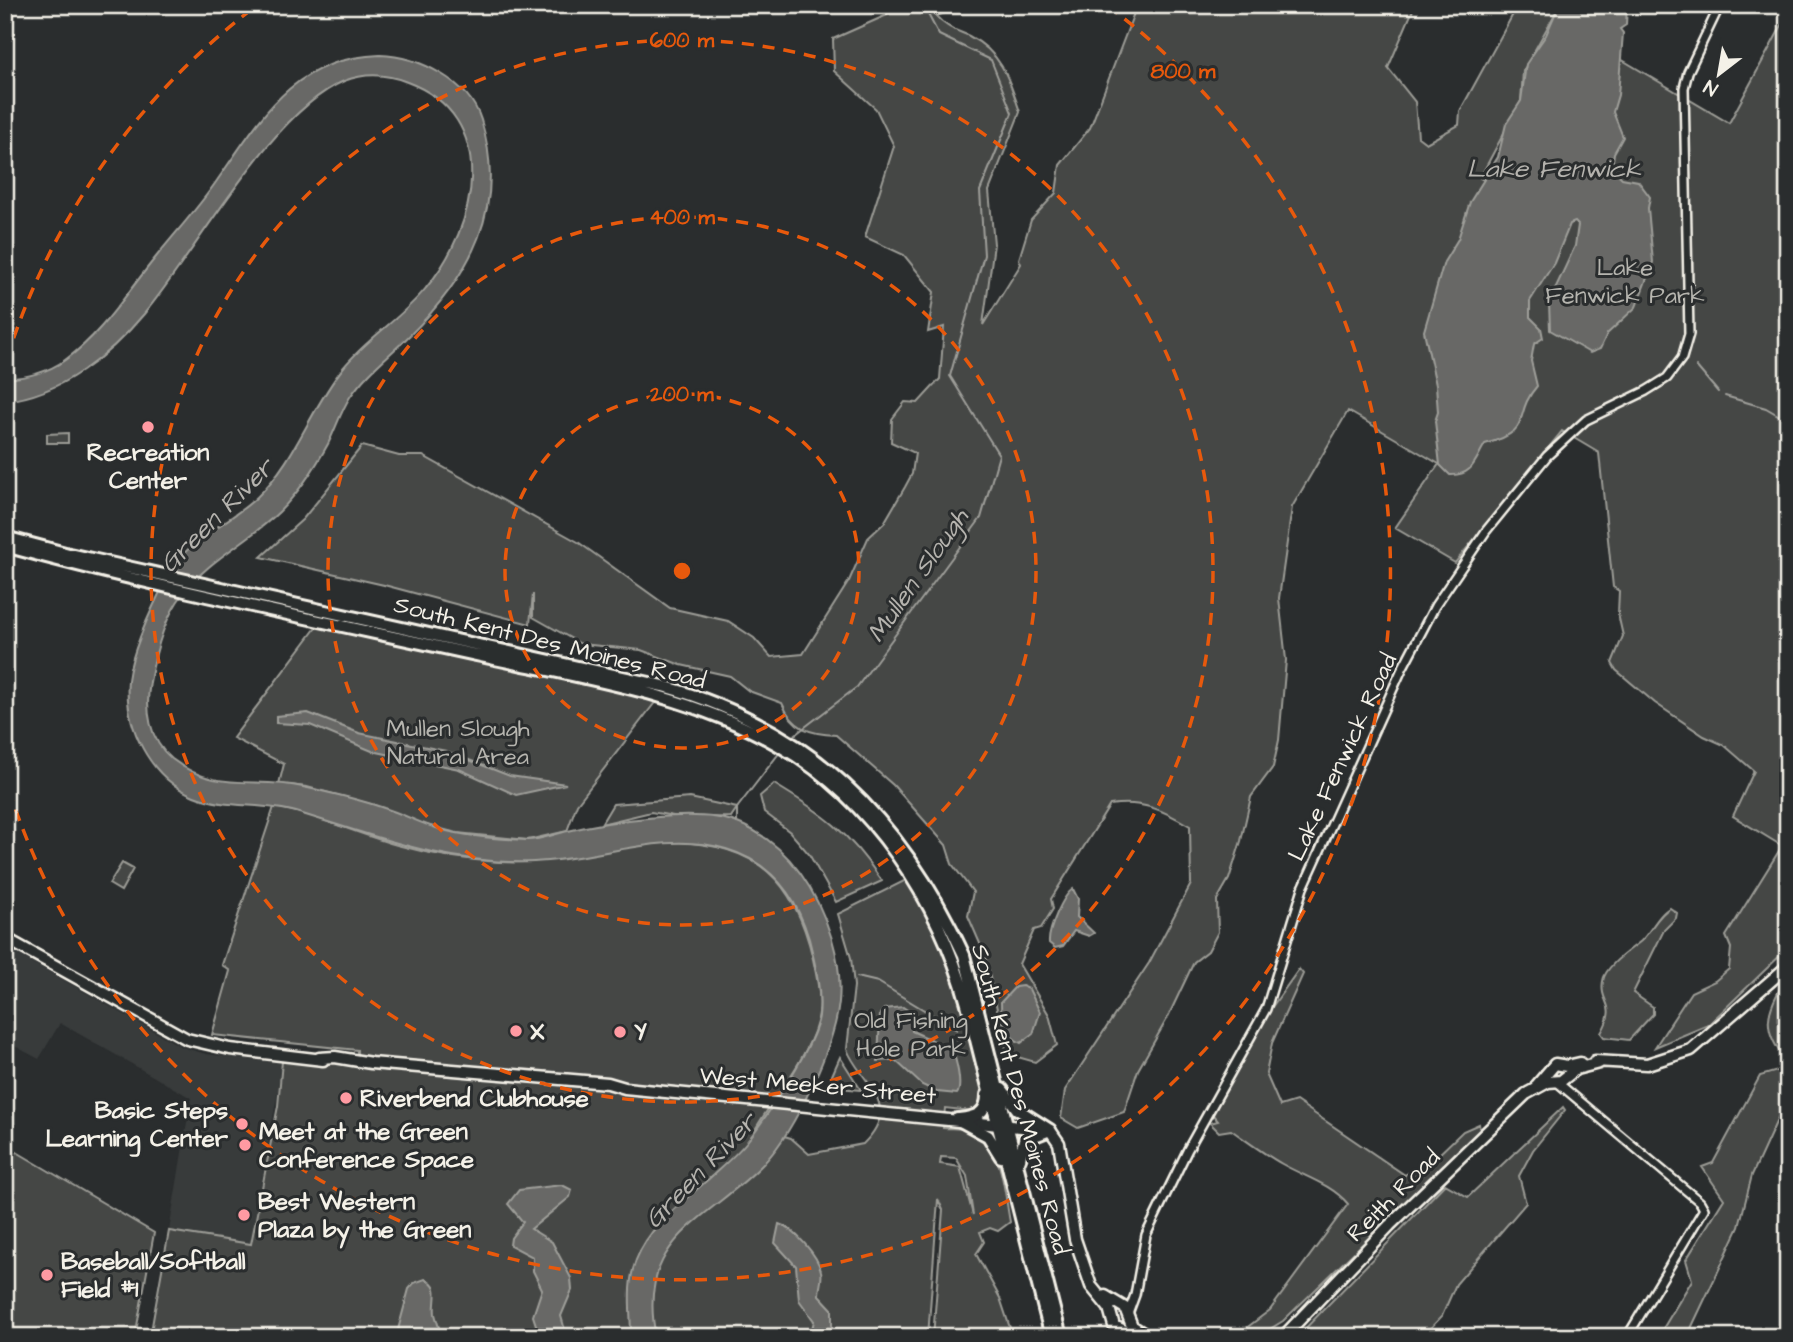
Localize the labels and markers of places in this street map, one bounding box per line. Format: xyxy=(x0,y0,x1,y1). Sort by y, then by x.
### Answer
marker: Recreation Center xyxy=(140,419,156,435)
place label: Recreation Center xyxy=(87,436,209,498)
centre of rings xyxy=(670,559,694,583)
place label: X xyxy=(530,1015,545,1049)
place label: Y xyxy=(634,1016,647,1050)
marker: X xyxy=(508,1023,524,1039)
marker: Y xyxy=(612,1024,628,1040)
place label: Riverbend Clubhouse xyxy=(360,1082,589,1116)
marker: Riverbend Clubhouse xyxy=(338,1090,354,1106)
place label: Basic Steps Learning Center xyxy=(45,1094,229,1157)
place label: Meet at the Green Conference Space xyxy=(259,1115,474,1177)
marker: Basic Steps Learning Center xyxy=(234,1116,250,1132)
marker: Meet at the Green Conference Space xyxy=(237,1137,253,1153)
place label: Best Western Plaza by the Green xyxy=(258,1185,471,1249)
marker: Best Western Plaza by the Green xyxy=(236,1207,252,1223)
place label: Baseball/Softball Field #1 xyxy=(61,1245,246,1307)
marker: Baseball/Softball Field #1 xyxy=(39,1267,55,1283)

